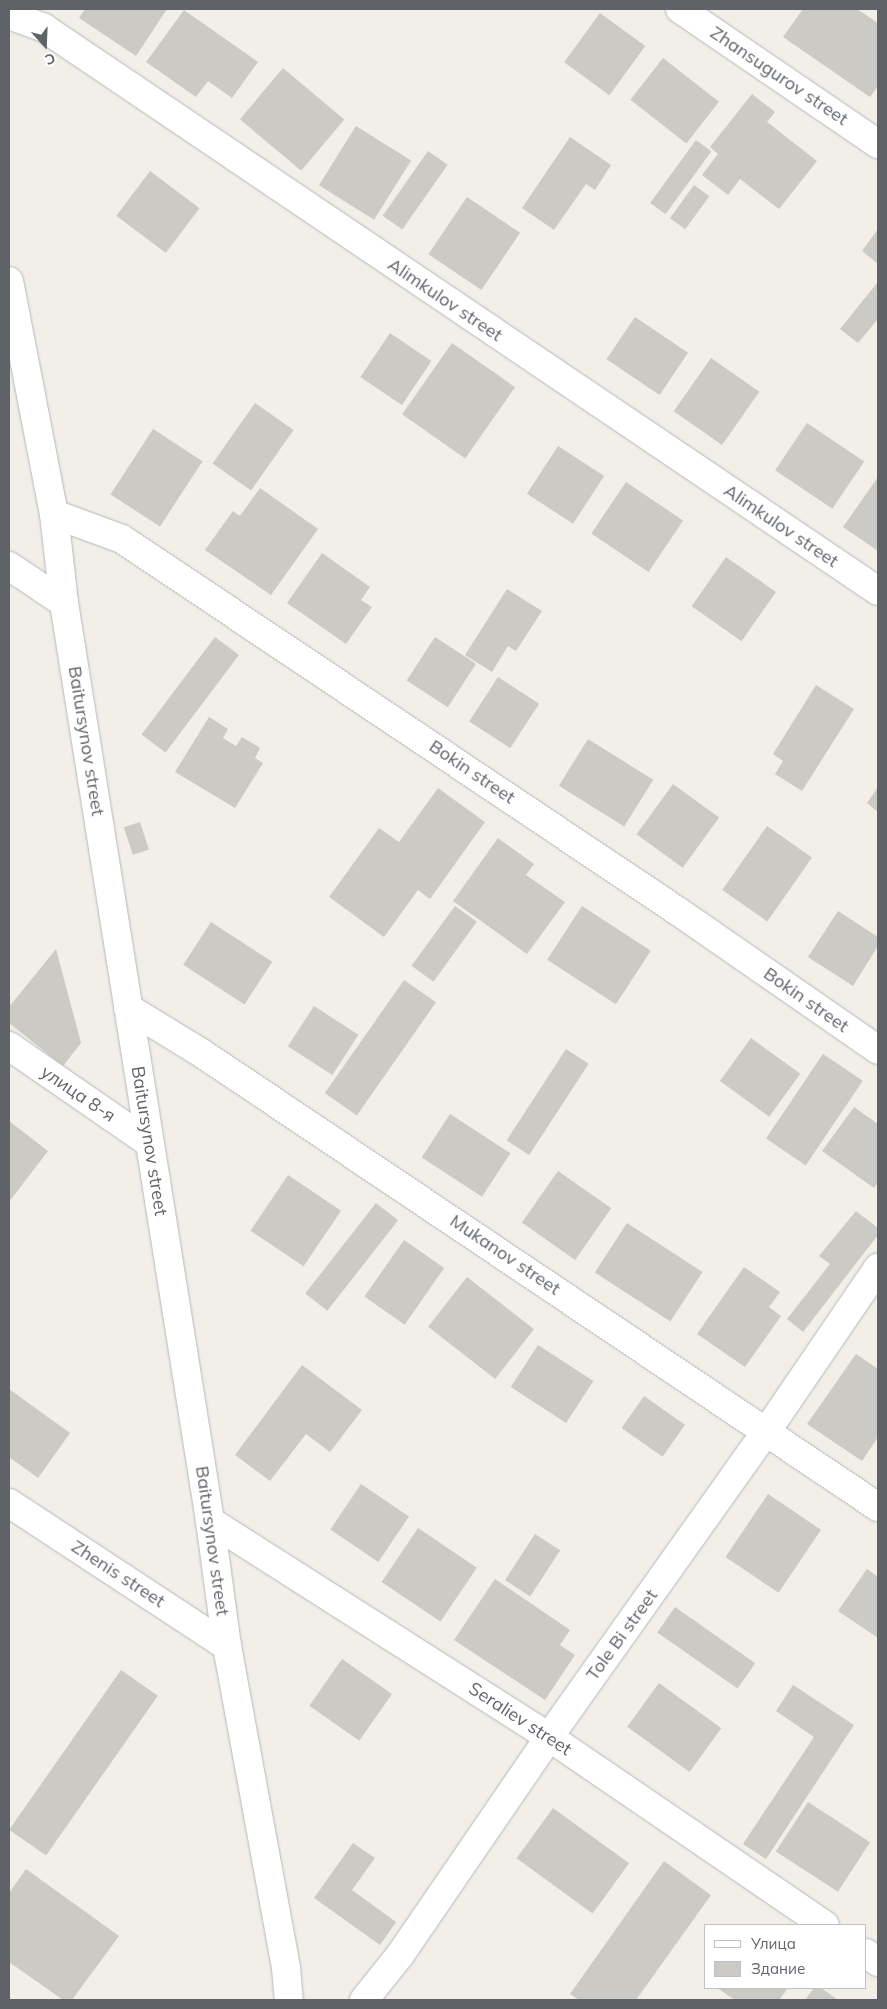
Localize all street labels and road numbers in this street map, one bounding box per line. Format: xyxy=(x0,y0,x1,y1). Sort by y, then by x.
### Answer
street label: Zhansugurov street xyxy=(706,22,852,130)
street label: Alimkulov street xyxy=(384,254,506,346)
street label: Alimkulov street xyxy=(720,480,842,572)
street label: Baitursynov street xyxy=(64,665,108,817)
street label: Bokin street xyxy=(425,735,519,809)
street label: Bokin street xyxy=(759,963,853,1037)
street label: улица 8-я xyxy=(37,1061,119,1127)
street label: Baitursynov street xyxy=(127,1065,171,1217)
street label: Mukanov street xyxy=(446,1210,564,1300)
street label: Baitursynov street xyxy=(191,1465,233,1617)
street label: Zhenis street xyxy=(67,1536,169,1612)
street label: Tole Bi street xyxy=(582,1585,662,1685)
street label: Seraliev street xyxy=(465,1678,575,1760)

